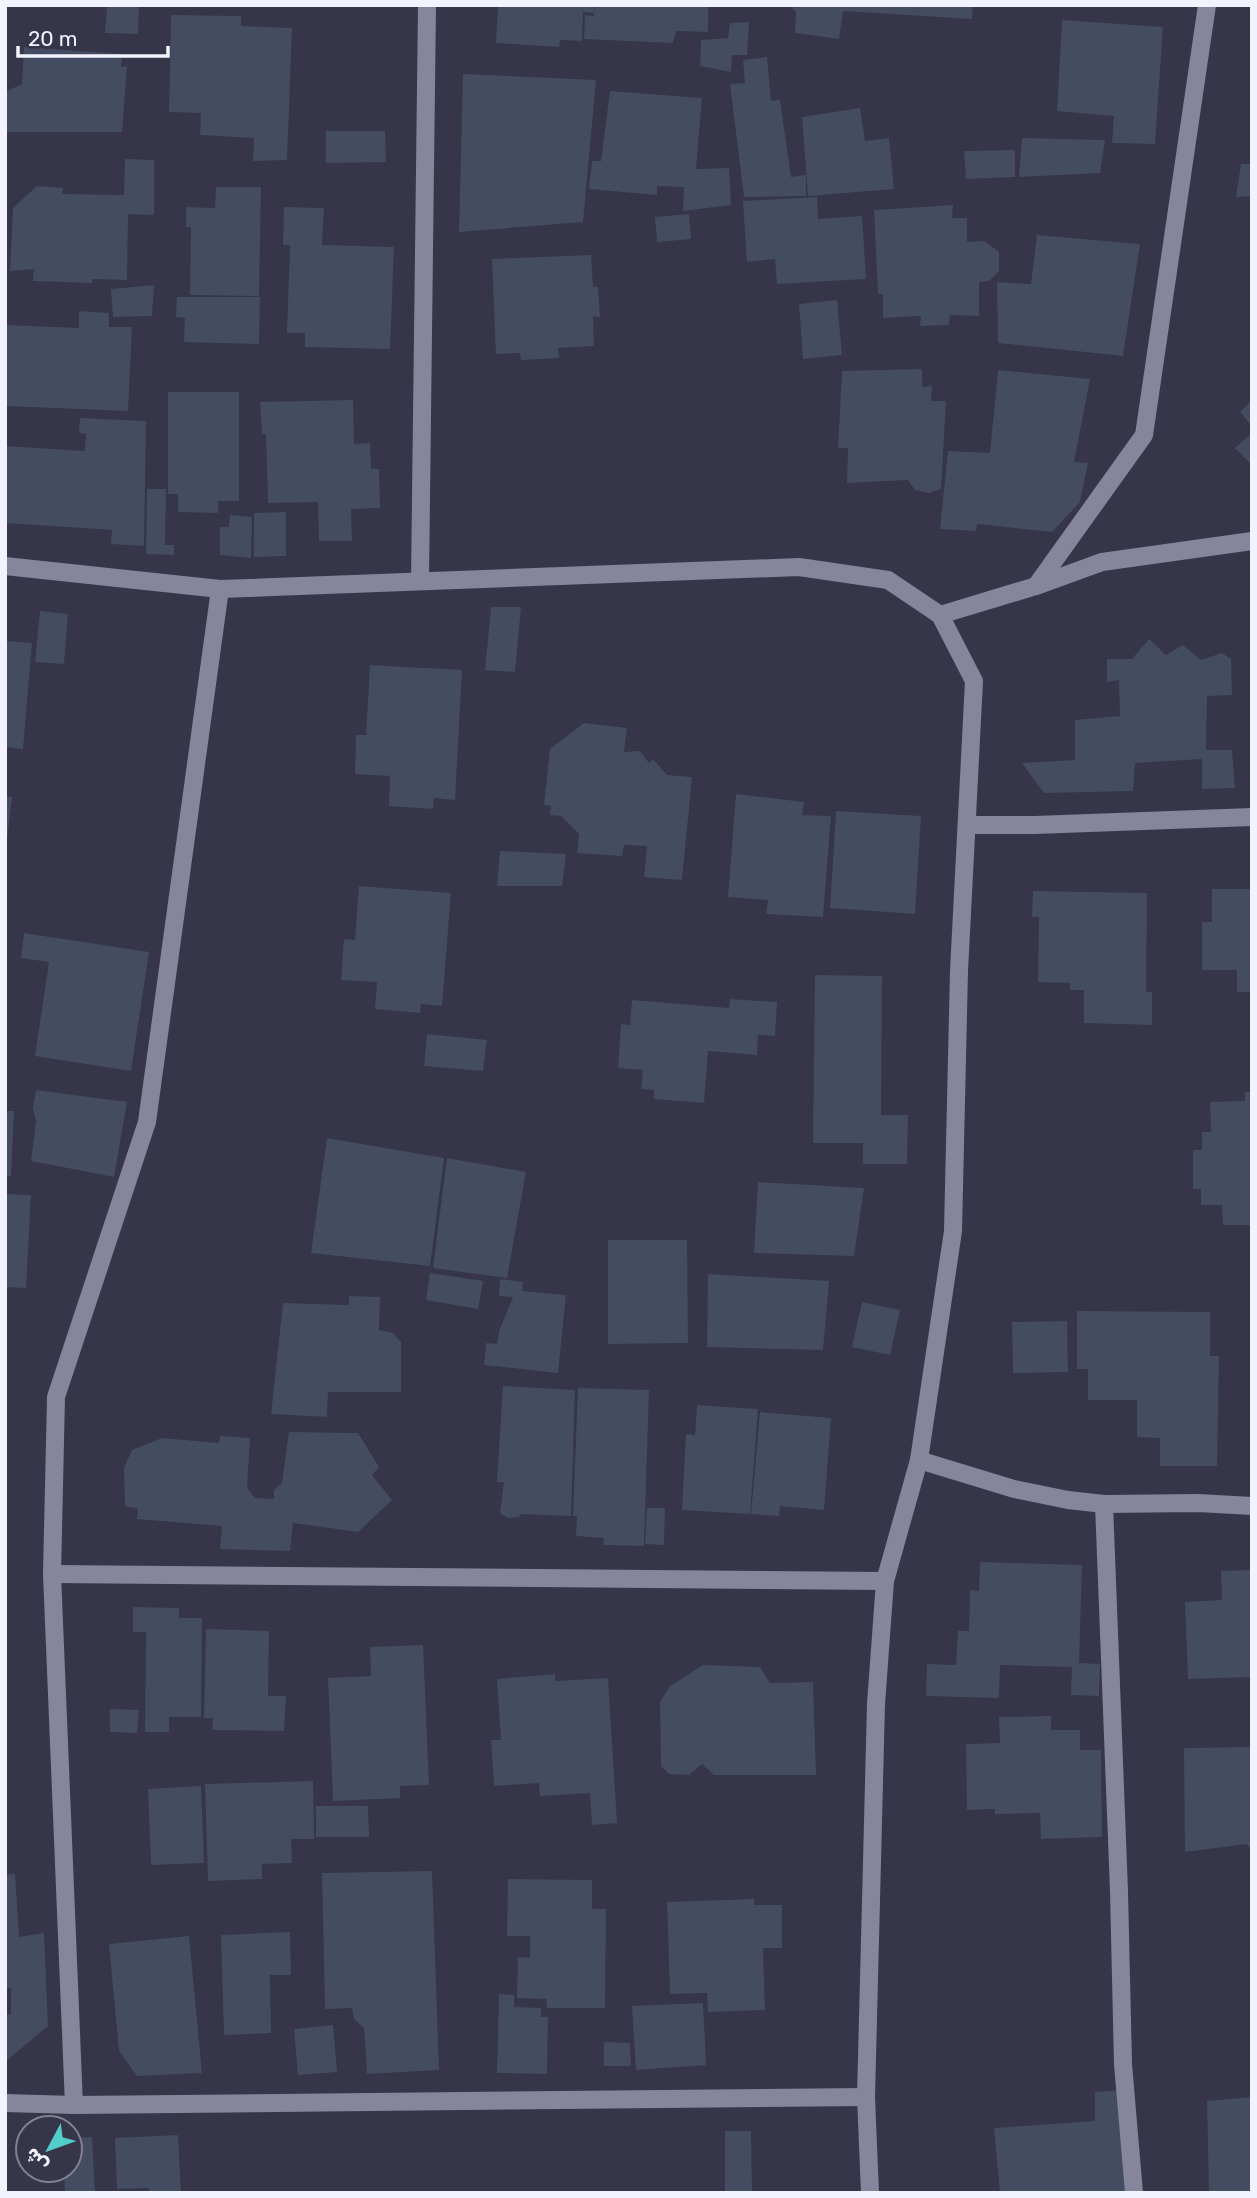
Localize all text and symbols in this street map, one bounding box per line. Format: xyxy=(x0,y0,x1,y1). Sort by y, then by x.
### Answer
scale bar xyxy=(18,14,168,58)
text: 20 m xyxy=(28,26,77,51)
north arrow xyxy=(14,2114,84,2184)
text: ش xyxy=(20,2143,53,2176)

